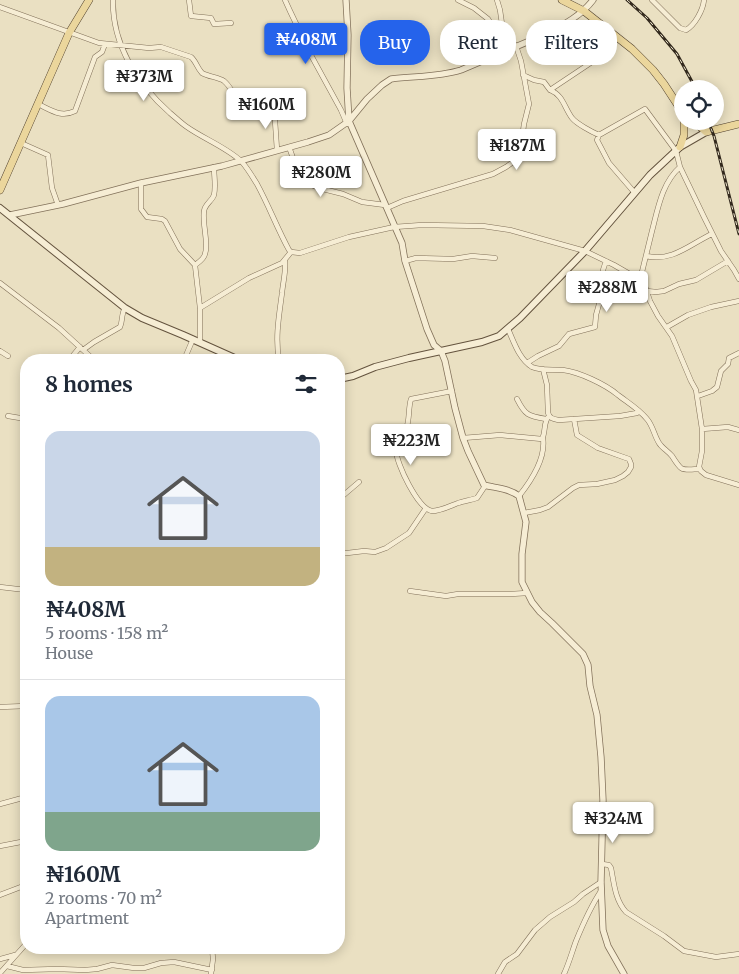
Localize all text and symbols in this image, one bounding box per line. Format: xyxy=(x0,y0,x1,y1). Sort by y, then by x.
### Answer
chip: Buy xyxy=(360,20,430,65)
chip: Rent xyxy=(440,20,516,65)
chip: Filters xyxy=(526,20,617,65)
pin: ₦408M xyxy=(271,22,341,65)
text: ₦408M xyxy=(275,29,337,49)
pin: ₦373M xyxy=(109,59,179,102)
text: ₦373M xyxy=(115,66,173,86)
map controls xyxy=(674,80,724,130)
button: locate xyxy=(674,80,724,130)
pin: ₦160M xyxy=(231,88,301,130)
text: ₦160M xyxy=(237,94,295,114)
pin: ₦187M xyxy=(482,128,552,171)
text: ₦187M xyxy=(489,135,545,155)
pin: ₦280M xyxy=(286,156,356,198)
text: ₦280M xyxy=(291,162,351,182)
pin: ₦288M xyxy=(572,270,642,313)
text: ₦288M xyxy=(577,277,637,297)
icon: filters xyxy=(292,370,320,398)
text: 8 homes xyxy=(45,371,133,398)
pin: ₦223M xyxy=(376,424,446,466)
text: ₦223M xyxy=(382,430,440,450)
icon: home xyxy=(138,463,228,553)
text: ₦408M xyxy=(45,596,126,623)
text: 5 rooms · 158 m² xyxy=(45,623,168,643)
text: House xyxy=(45,643,93,663)
icon: home xyxy=(138,729,228,819)
pin: ₦324M xyxy=(578,802,648,844)
text: ₦324M xyxy=(584,808,642,828)
text: ₦160M xyxy=(45,861,121,888)
text: 2 rooms · 70 m² xyxy=(45,888,162,908)
text: Apartment xyxy=(45,908,129,928)

